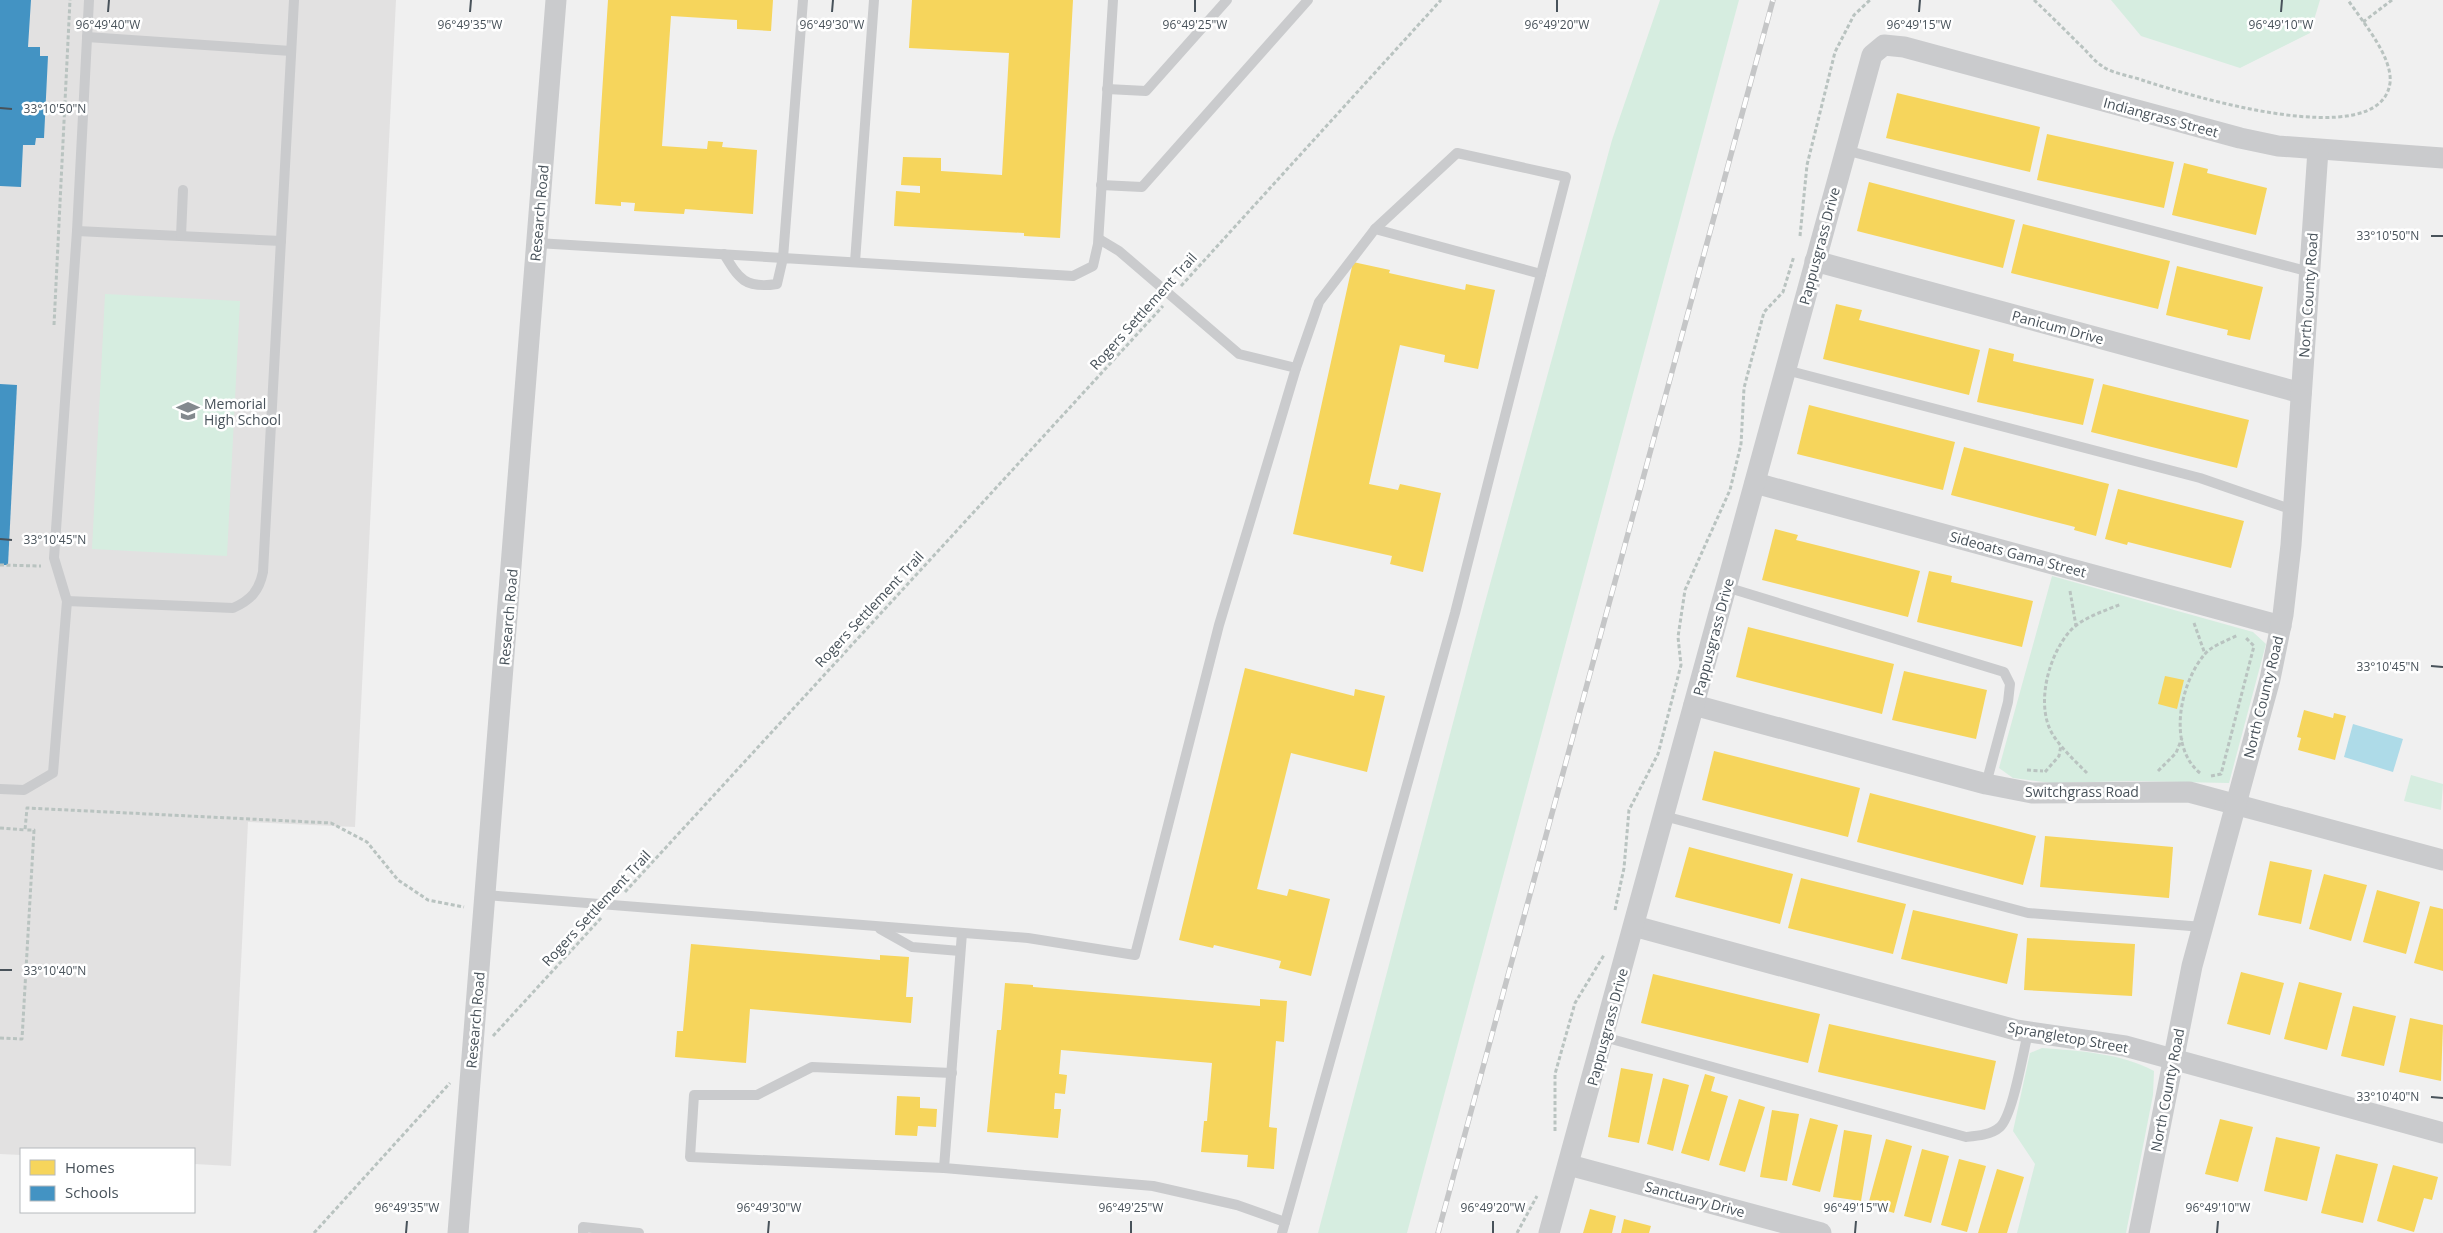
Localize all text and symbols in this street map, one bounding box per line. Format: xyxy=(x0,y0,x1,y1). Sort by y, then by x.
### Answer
text: 96°49'40"W xyxy=(76,16,140,33)
text: 96°49'35"W xyxy=(438,16,502,33)
text: 96°49'30"W xyxy=(800,16,864,33)
text: 96°49'25"W xyxy=(1163,16,1227,33)
text: 96°49'20"W xyxy=(1525,16,1589,33)
text: 96°49'15"W xyxy=(1887,16,1951,33)
text: 96°49'10"W xyxy=(2249,16,2313,33)
street label: Indiangrass Street xyxy=(2101,93,2221,141)
text: 33°10'50"N xyxy=(24,100,86,117)
street label: Research Road xyxy=(525,164,553,262)
street label: Pappusgrass Drive xyxy=(1794,185,1844,307)
text: 33°10'50"N xyxy=(2357,227,2419,244)
street label: North County Road xyxy=(2294,232,2322,358)
street label: Rogers Settlement Trail xyxy=(1085,248,1201,374)
street label: Panicum Drive xyxy=(2010,306,2106,348)
place label: Memorial High School xyxy=(204,394,281,429)
school or university icon: Memorial High School xyxy=(175,398,201,424)
street label: Sideoats Gama Street xyxy=(1948,527,2088,581)
text: 33°10'45"N xyxy=(24,531,86,548)
street label: Rogers Settlement Trail xyxy=(810,547,928,671)
street label: Research Road xyxy=(494,568,522,666)
street label: Pappusgrass Drive xyxy=(1688,576,1738,698)
street label: North County Road xyxy=(2239,634,2287,760)
text: 33°10'45"N xyxy=(2357,658,2419,675)
street label: Switchgrass Road xyxy=(2025,782,2139,801)
street label: Rogers Settlement Trail xyxy=(537,846,655,970)
text: 33°10'40"N xyxy=(24,962,86,979)
street label: Pappusgrass Drive xyxy=(1582,966,1632,1088)
street label: Research Road xyxy=(461,971,489,1069)
street label: Sprangletop Street xyxy=(2006,1017,2130,1057)
street label: North County Road xyxy=(2146,1027,2188,1153)
text: 33°10'40"N xyxy=(2357,1088,2419,1105)
legend xyxy=(20,1148,195,1213)
text: Homes xyxy=(65,1157,115,1177)
street label: Sanctuary Drive xyxy=(1643,1177,1747,1222)
text: Schools xyxy=(65,1182,119,1202)
text: 96°49'35"W xyxy=(375,1199,439,1216)
text: 96°49'30"W xyxy=(737,1199,801,1216)
text: 96°49'25"W xyxy=(1099,1199,1163,1216)
text: 96°49'20"W xyxy=(1461,1199,1525,1216)
text: 96°49'15"W xyxy=(1824,1199,1888,1216)
text: 96°49'10"W xyxy=(2186,1199,2250,1216)

